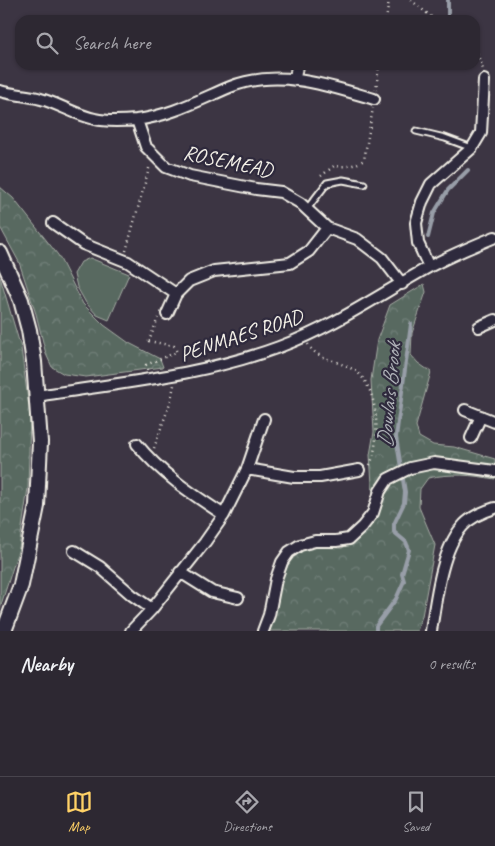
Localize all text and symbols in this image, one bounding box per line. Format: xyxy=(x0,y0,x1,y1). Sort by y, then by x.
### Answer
search box xyxy=(15,15,480,70)
icon: search xyxy=(33,29,61,57)
text: Search here xyxy=(73,31,150,55)
street label: ROSEMEAD xyxy=(181,139,277,183)
street label: PENMAES ROAD xyxy=(176,302,308,367)
water label: Dowlais Brook xyxy=(371,338,408,448)
text: Nearby xyxy=(20,651,73,677)
text: 0 results xyxy=(428,654,475,674)
tab: Map xyxy=(65,788,93,835)
tab: Directions xyxy=(223,788,272,835)
tab: Saved xyxy=(402,788,430,835)

